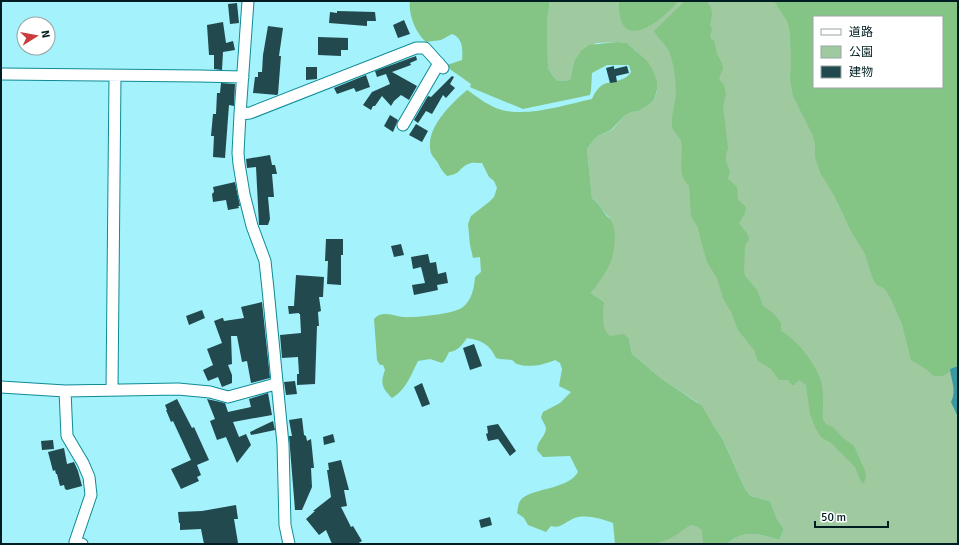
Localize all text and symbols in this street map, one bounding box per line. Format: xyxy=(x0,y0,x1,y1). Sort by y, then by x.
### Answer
north arrow xyxy=(16,16,56,56)
legend xyxy=(813,16,943,88)
text: 道路 xyxy=(849,25,873,40)
text: N xyxy=(38,29,52,39)
text: 公園 xyxy=(849,45,873,60)
text: 建物 xyxy=(849,65,873,80)
scale bar xyxy=(815,503,888,529)
text: 50 m xyxy=(821,510,846,525)

